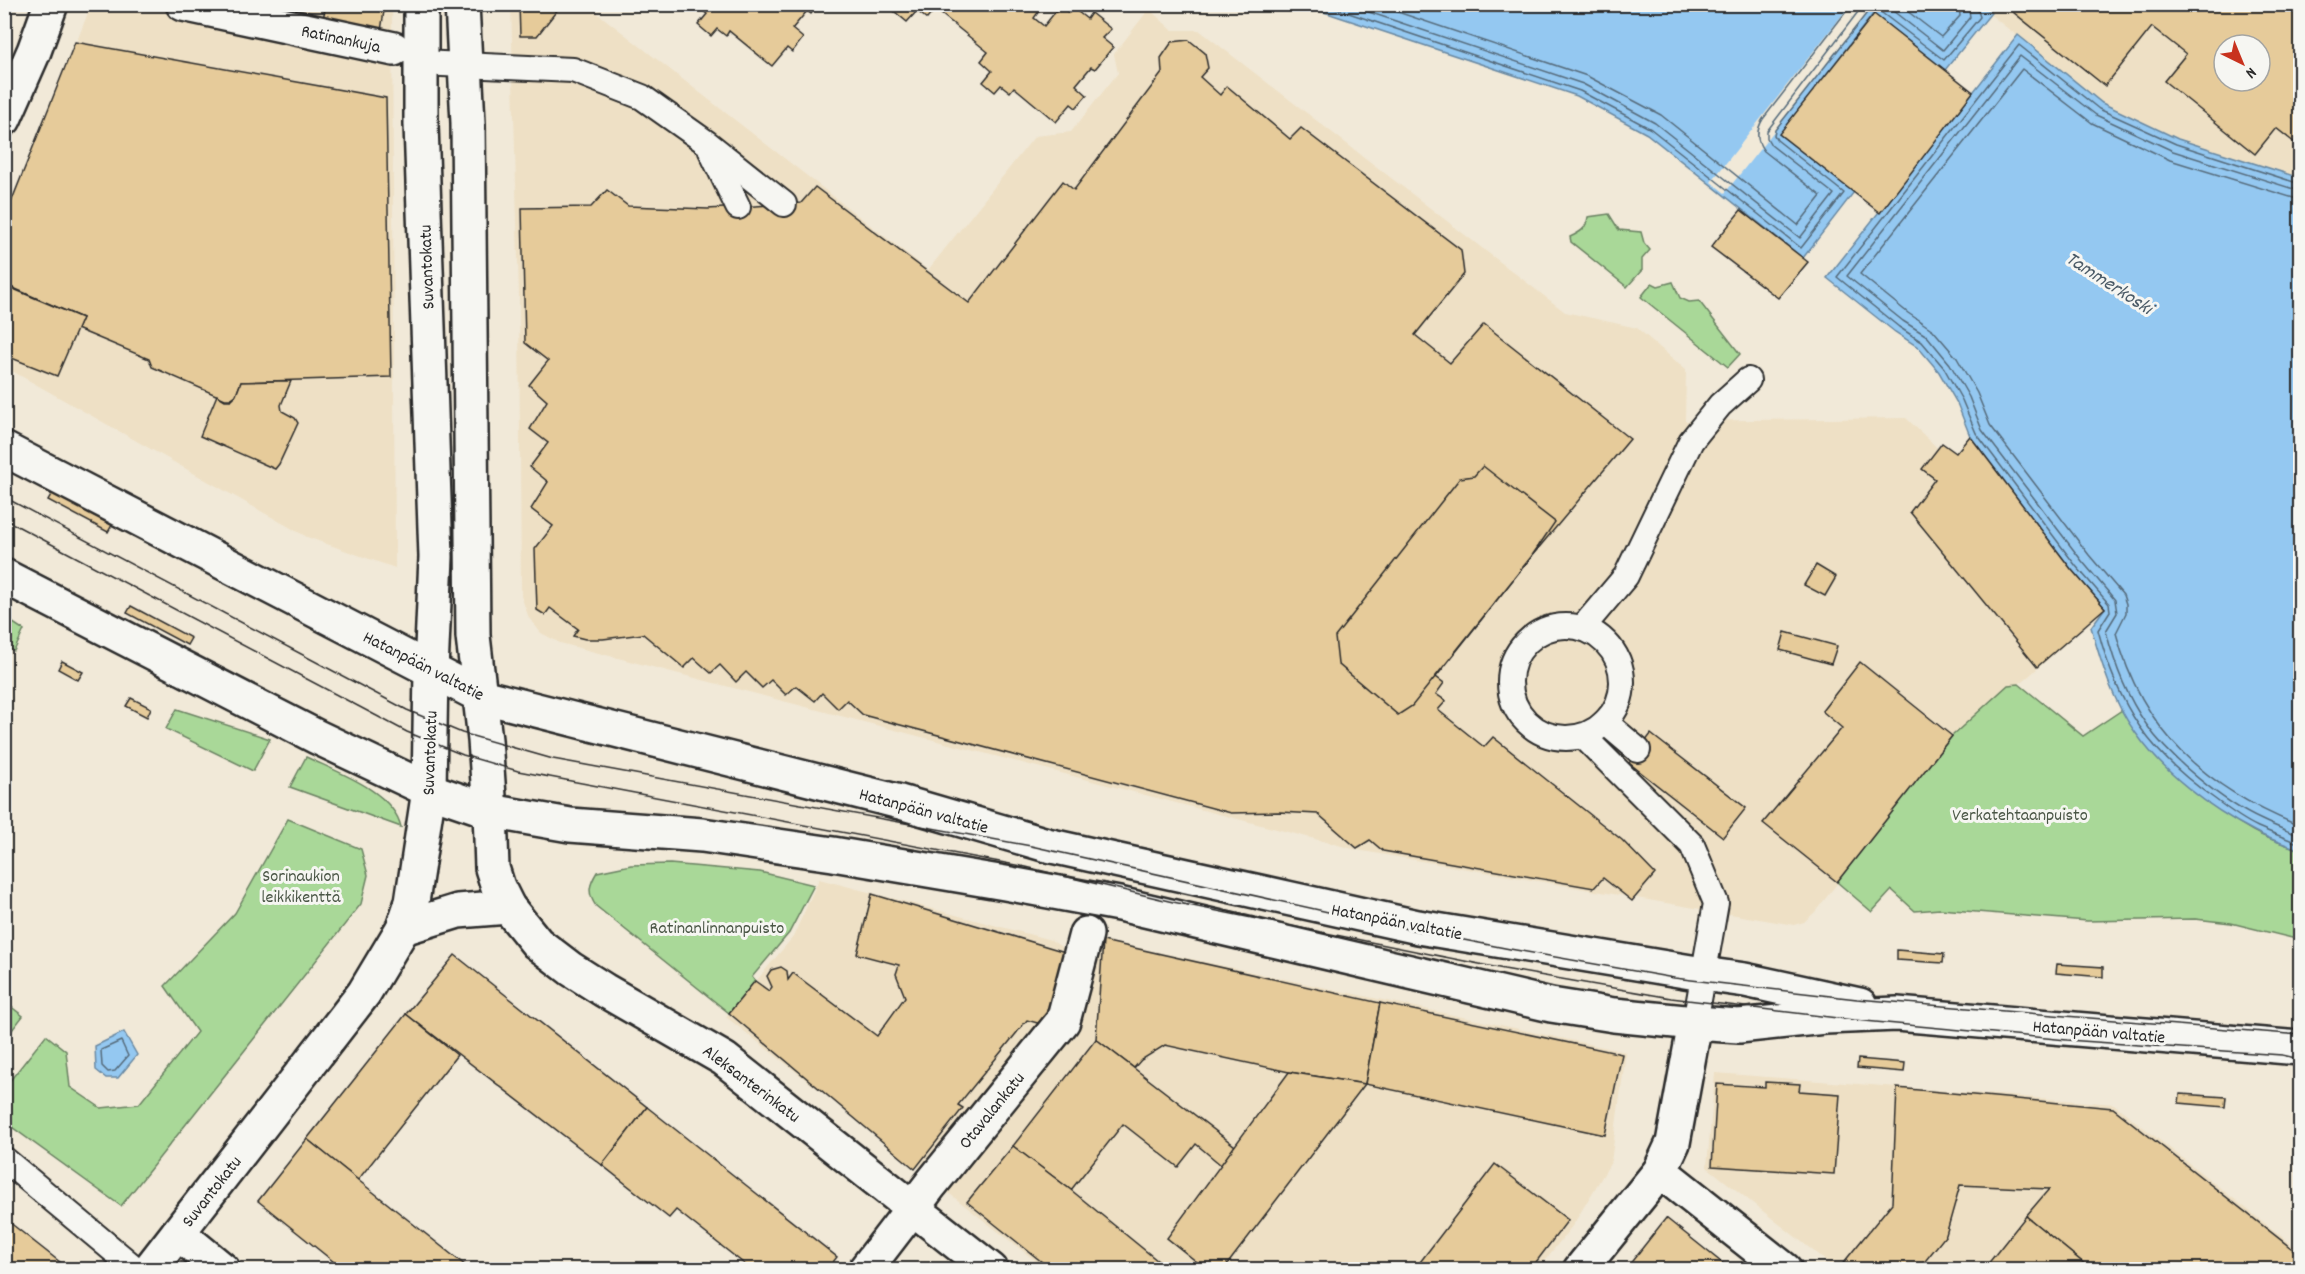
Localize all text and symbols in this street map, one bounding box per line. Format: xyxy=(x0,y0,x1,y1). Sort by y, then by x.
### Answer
street label: Ratinankuja xyxy=(299,20,383,61)
north arrow xyxy=(2212,33,2272,93)
text: N xyxy=(2240,61,2261,83)
street label: Suvantokatu xyxy=(415,224,442,310)
water label: Tammerkoski xyxy=(2059,246,2160,325)
street label: Hatanpään valtatie xyxy=(358,626,488,709)
street label: Suvantokatu xyxy=(418,710,445,796)
street label: Hatanpään valtatie xyxy=(856,783,991,842)
park label: Verkatehtaanpuisto xyxy=(1952,804,2088,829)
park label: Sorinaukion leikkikenttä xyxy=(261,865,341,911)
street label: Hatanpään valtatie xyxy=(1329,899,1464,948)
park label: Ratinanlinnanpuisto xyxy=(650,917,784,942)
street label: Hatanpään valtatie xyxy=(2031,1015,2166,1052)
street label: Aleksanterinkatu xyxy=(696,1040,805,1130)
street label: Otavalankatu xyxy=(954,1068,1032,1155)
street label: Suvantokatu xyxy=(177,1151,249,1234)

